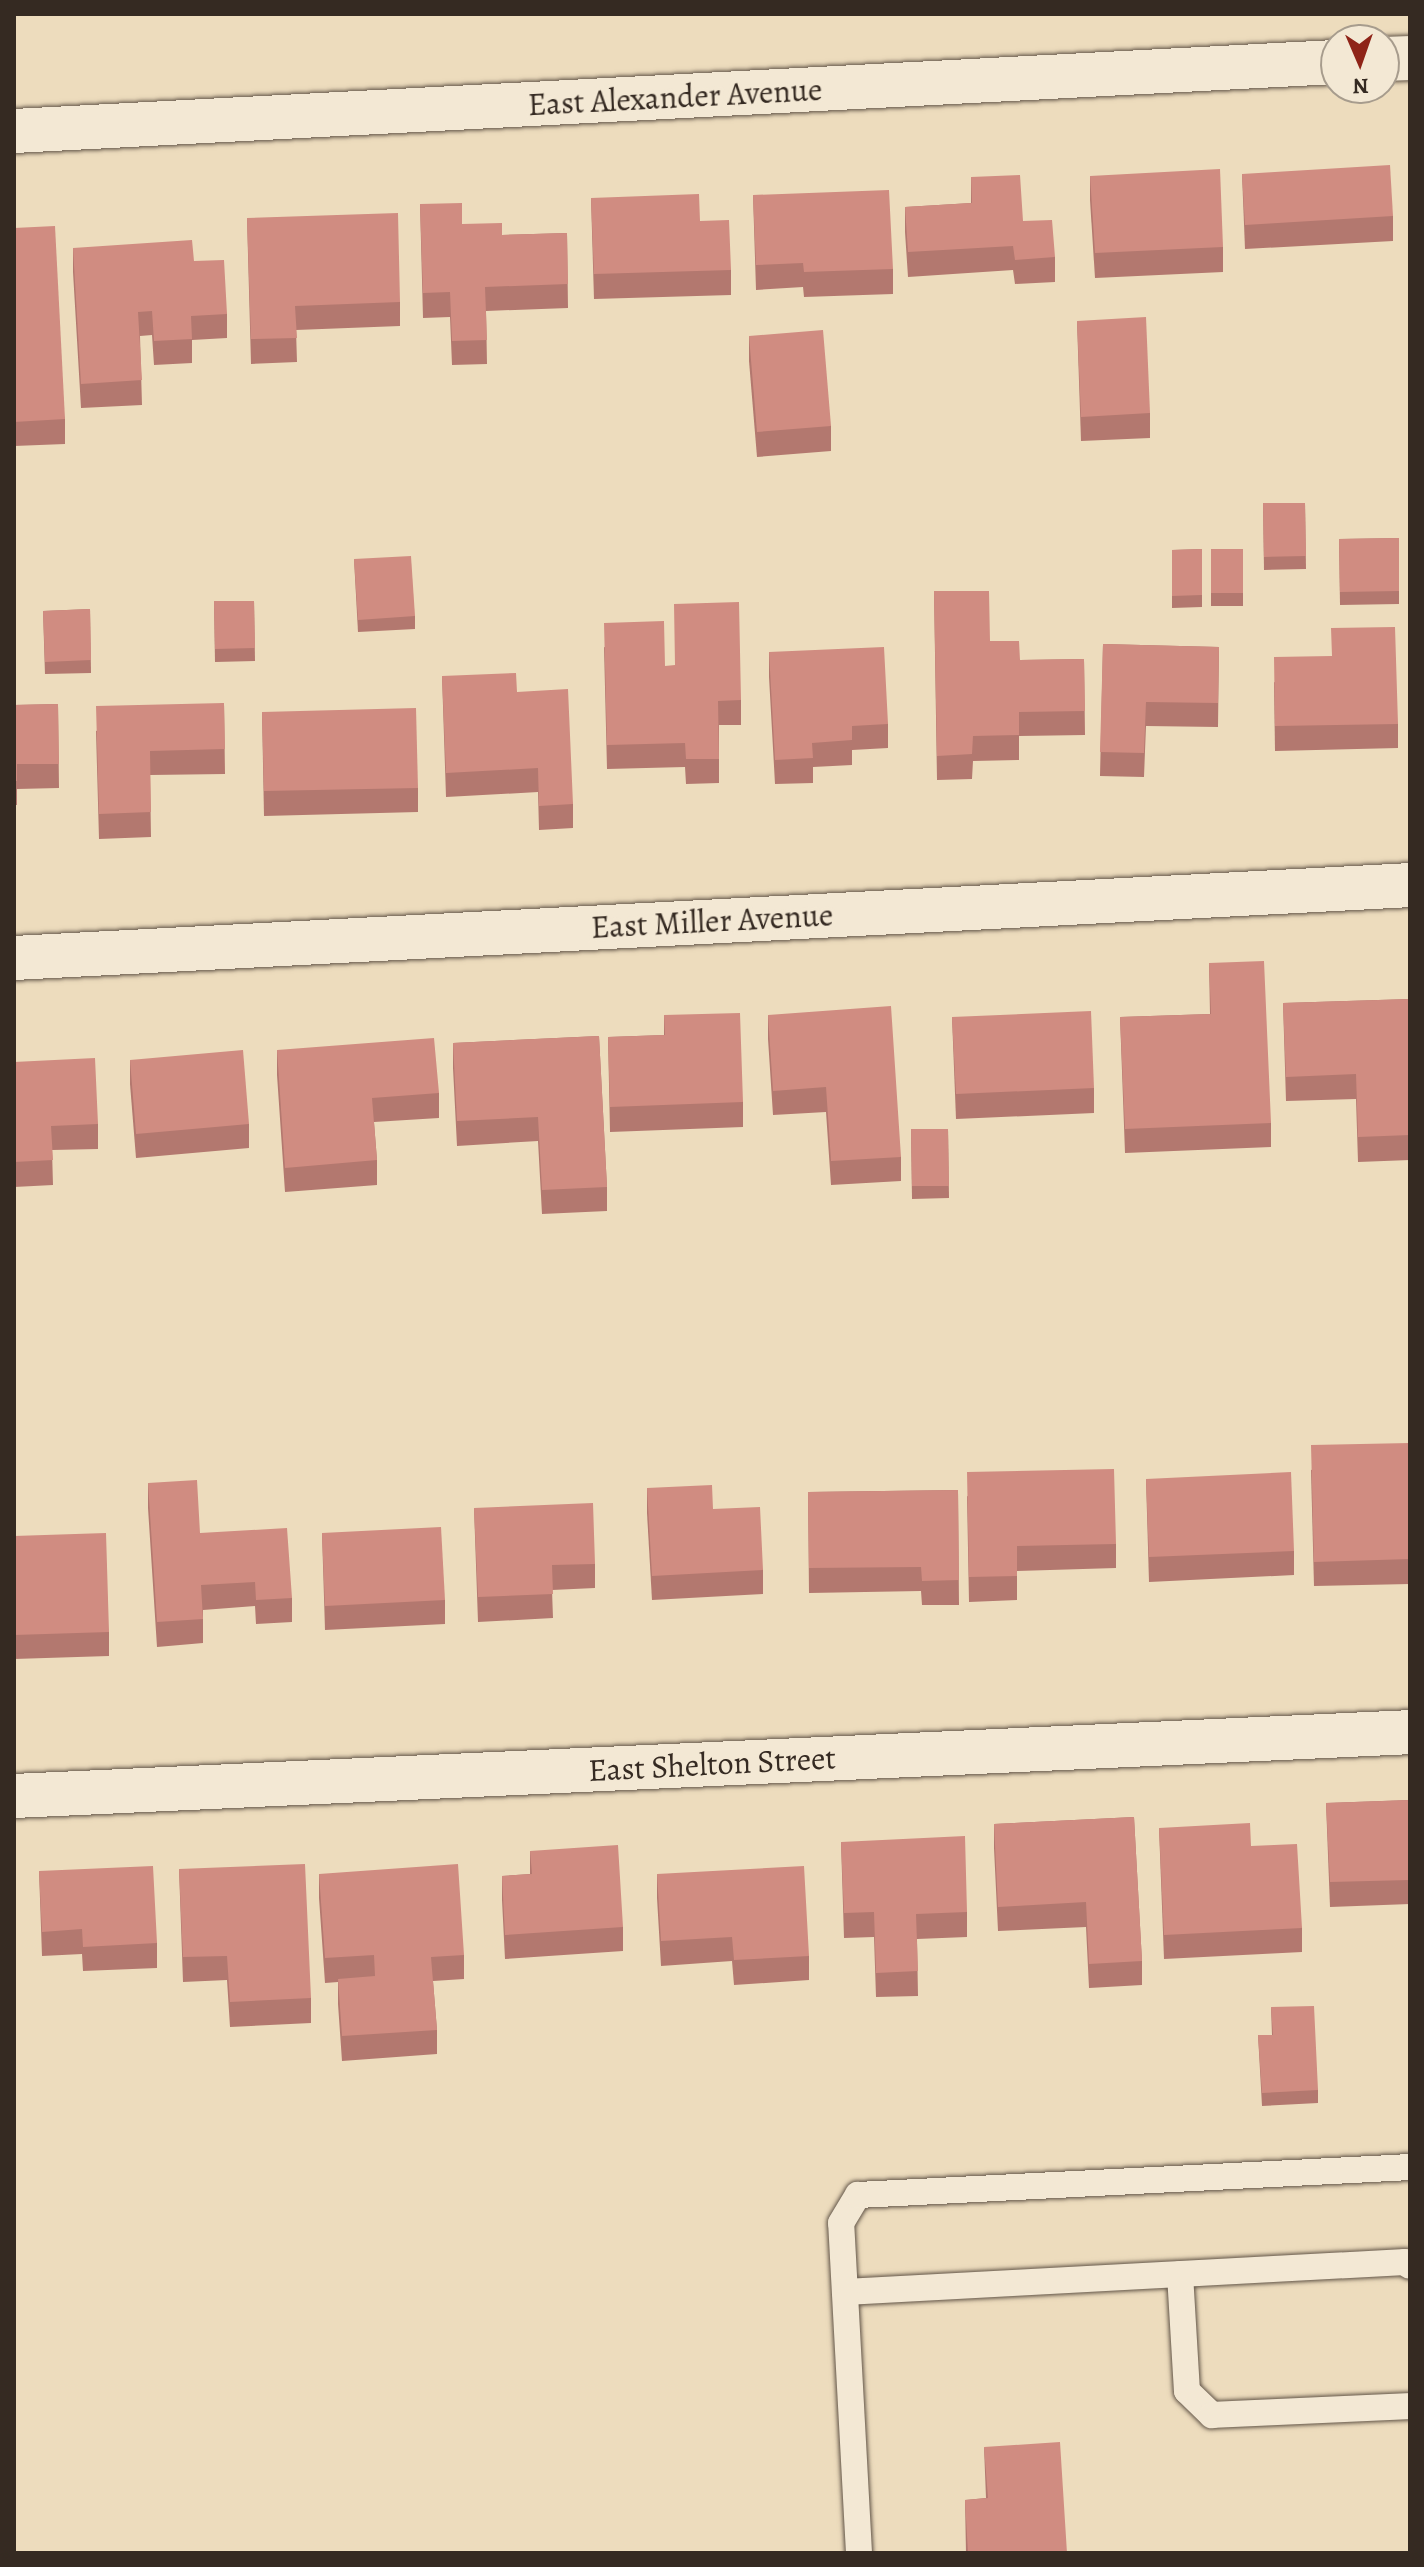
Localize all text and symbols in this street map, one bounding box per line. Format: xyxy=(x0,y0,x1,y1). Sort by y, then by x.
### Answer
north arrow xyxy=(1320,24,1400,104)
street label: East Alexander Avenue xyxy=(527,70,823,124)
text: N xyxy=(1352,71,1369,101)
street label: East Miller Avenue xyxy=(590,895,834,947)
street label: East Shelton Street xyxy=(587,1738,837,1790)

